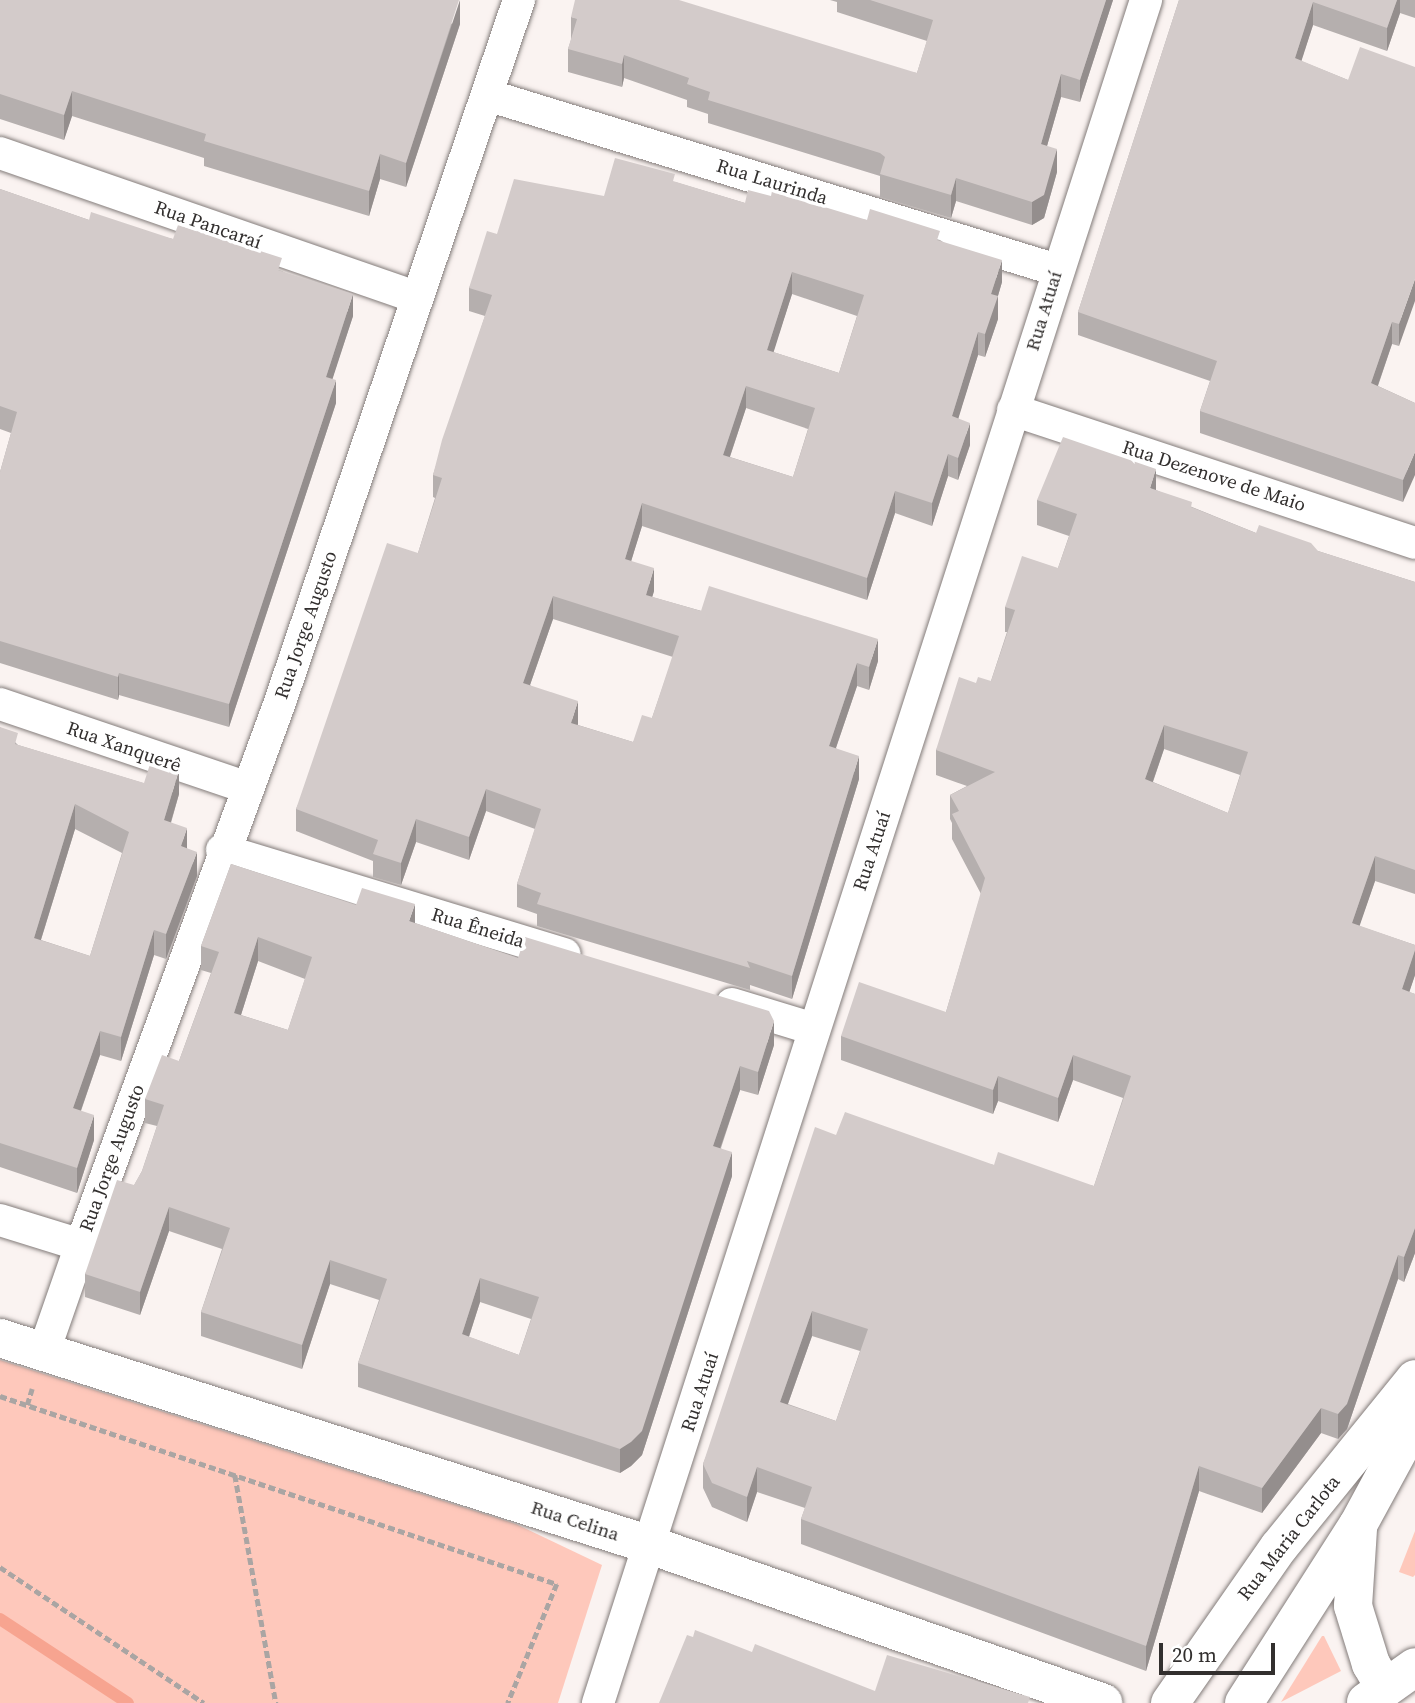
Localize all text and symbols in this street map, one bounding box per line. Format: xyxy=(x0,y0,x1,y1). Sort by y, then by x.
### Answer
street label: Rua Laurinda xyxy=(714,154,830,210)
street label: Rua Pancaraí xyxy=(152,196,264,254)
street label: Rua Atuaí xyxy=(1021,268,1067,354)
street label: Rua Dezenove de Maio xyxy=(1119,436,1309,516)
street label: Rua Jorge Augusto xyxy=(270,548,342,702)
street label: Rua Xanquerê xyxy=(64,717,184,777)
street label: Rua Atuaí xyxy=(848,808,896,894)
street label: Rua Êneida xyxy=(429,903,527,953)
street label: Rua Jorge Augusto xyxy=(75,1081,149,1235)
street label: Rua Atuaí xyxy=(676,1349,724,1435)
street label: Rua Maria Carlota xyxy=(1233,1471,1345,1605)
street label: Rua Celina xyxy=(528,1496,622,1546)
scale bar xyxy=(1163,1630,1278,1674)
text: 20 m xyxy=(1172,1640,1217,1669)

